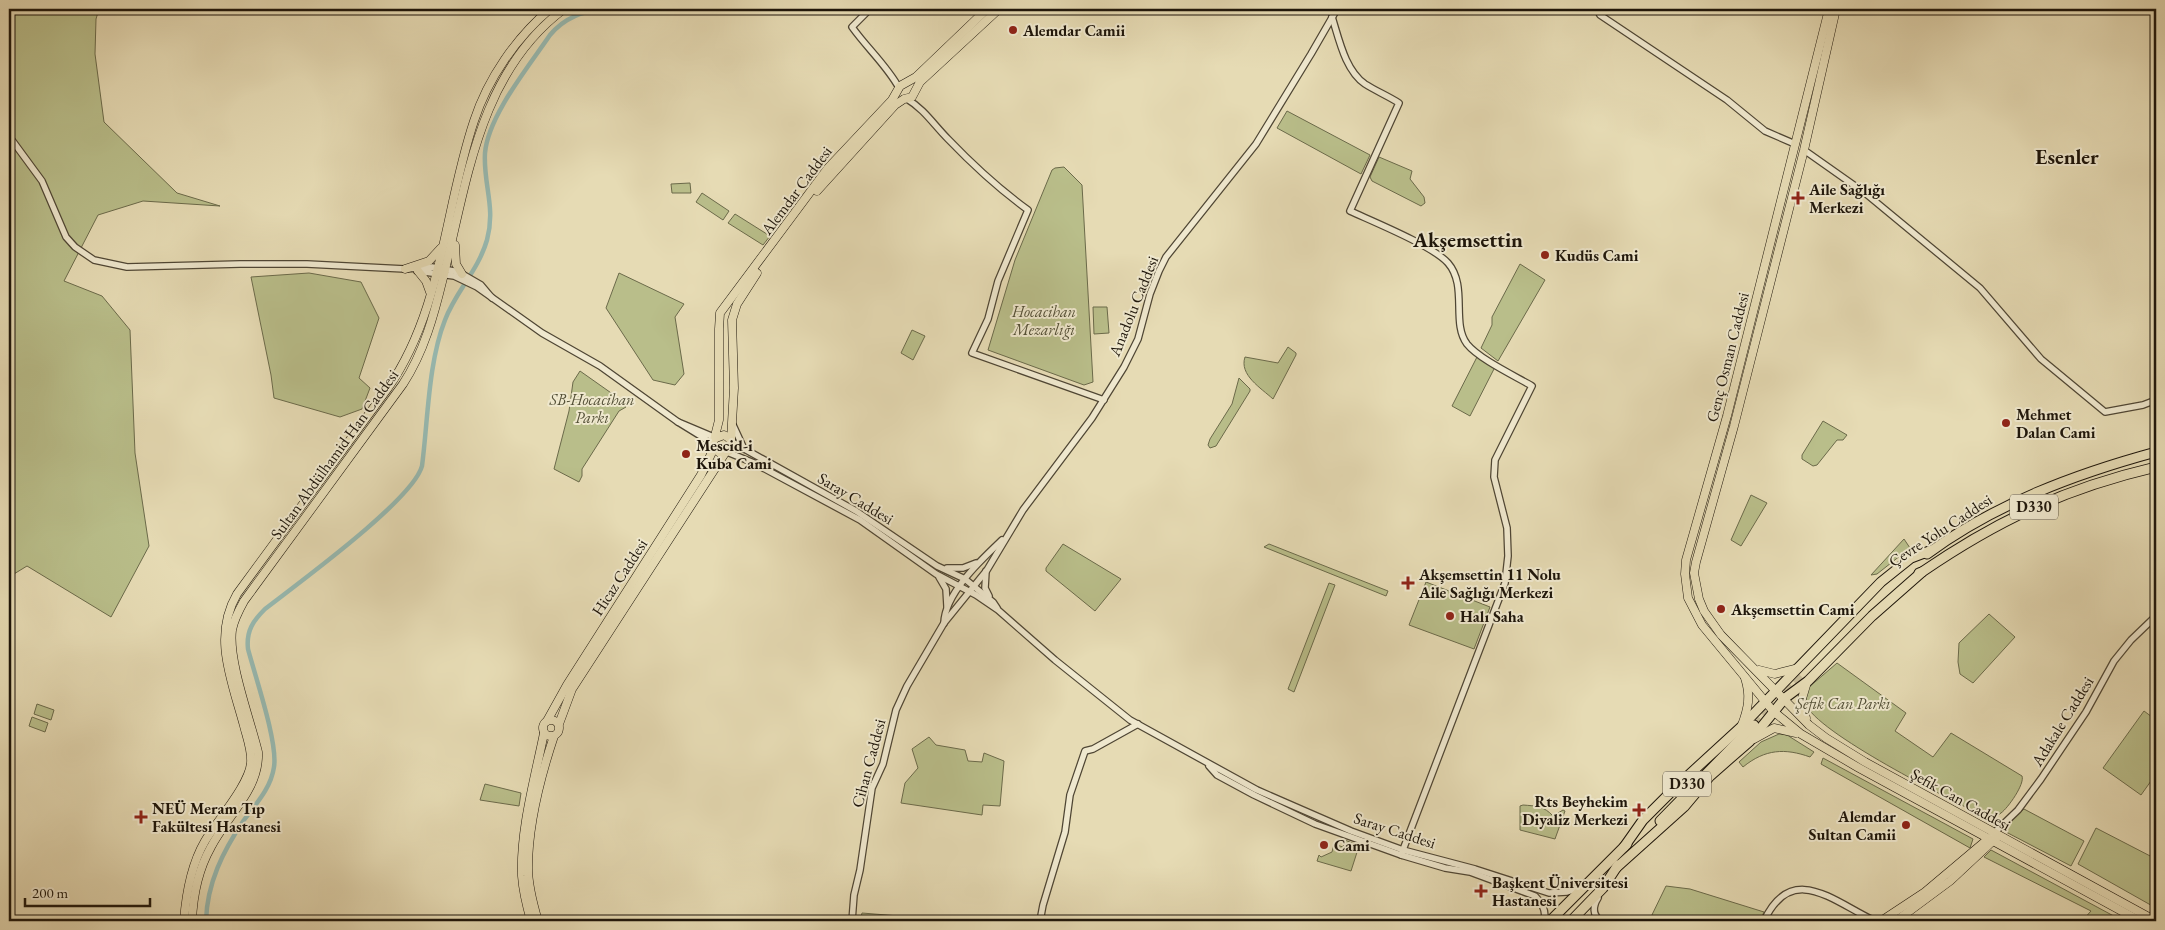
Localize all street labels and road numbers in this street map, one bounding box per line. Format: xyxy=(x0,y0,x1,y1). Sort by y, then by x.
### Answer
street label: Alemdar Caddesi xyxy=(756,142,837,240)
street label: Anadolu Caddesi xyxy=(1103,253,1163,360)
street label: Genç Osman Caddesi xyxy=(1701,290,1754,424)
street label: Sultan Abdülhamid Han Caddesi xyxy=(266,365,403,543)
street label: Saray Caddesi xyxy=(814,468,898,529)
street label: Çevre Yolu Caddesi xyxy=(1884,489,1996,572)
road number: D330 xyxy=(2010,494,2058,520)
street label: Hicaz Caddesi xyxy=(587,535,652,620)
street label: Adakale Caddesi xyxy=(2026,672,2098,771)
street label: Cihan Caddesi xyxy=(847,716,890,810)
street label: Şefik Can Caddesi xyxy=(1907,763,2015,836)
road number: D330 xyxy=(1663,772,1711,796)
street label: Saray Caddesi xyxy=(1351,807,1439,854)

